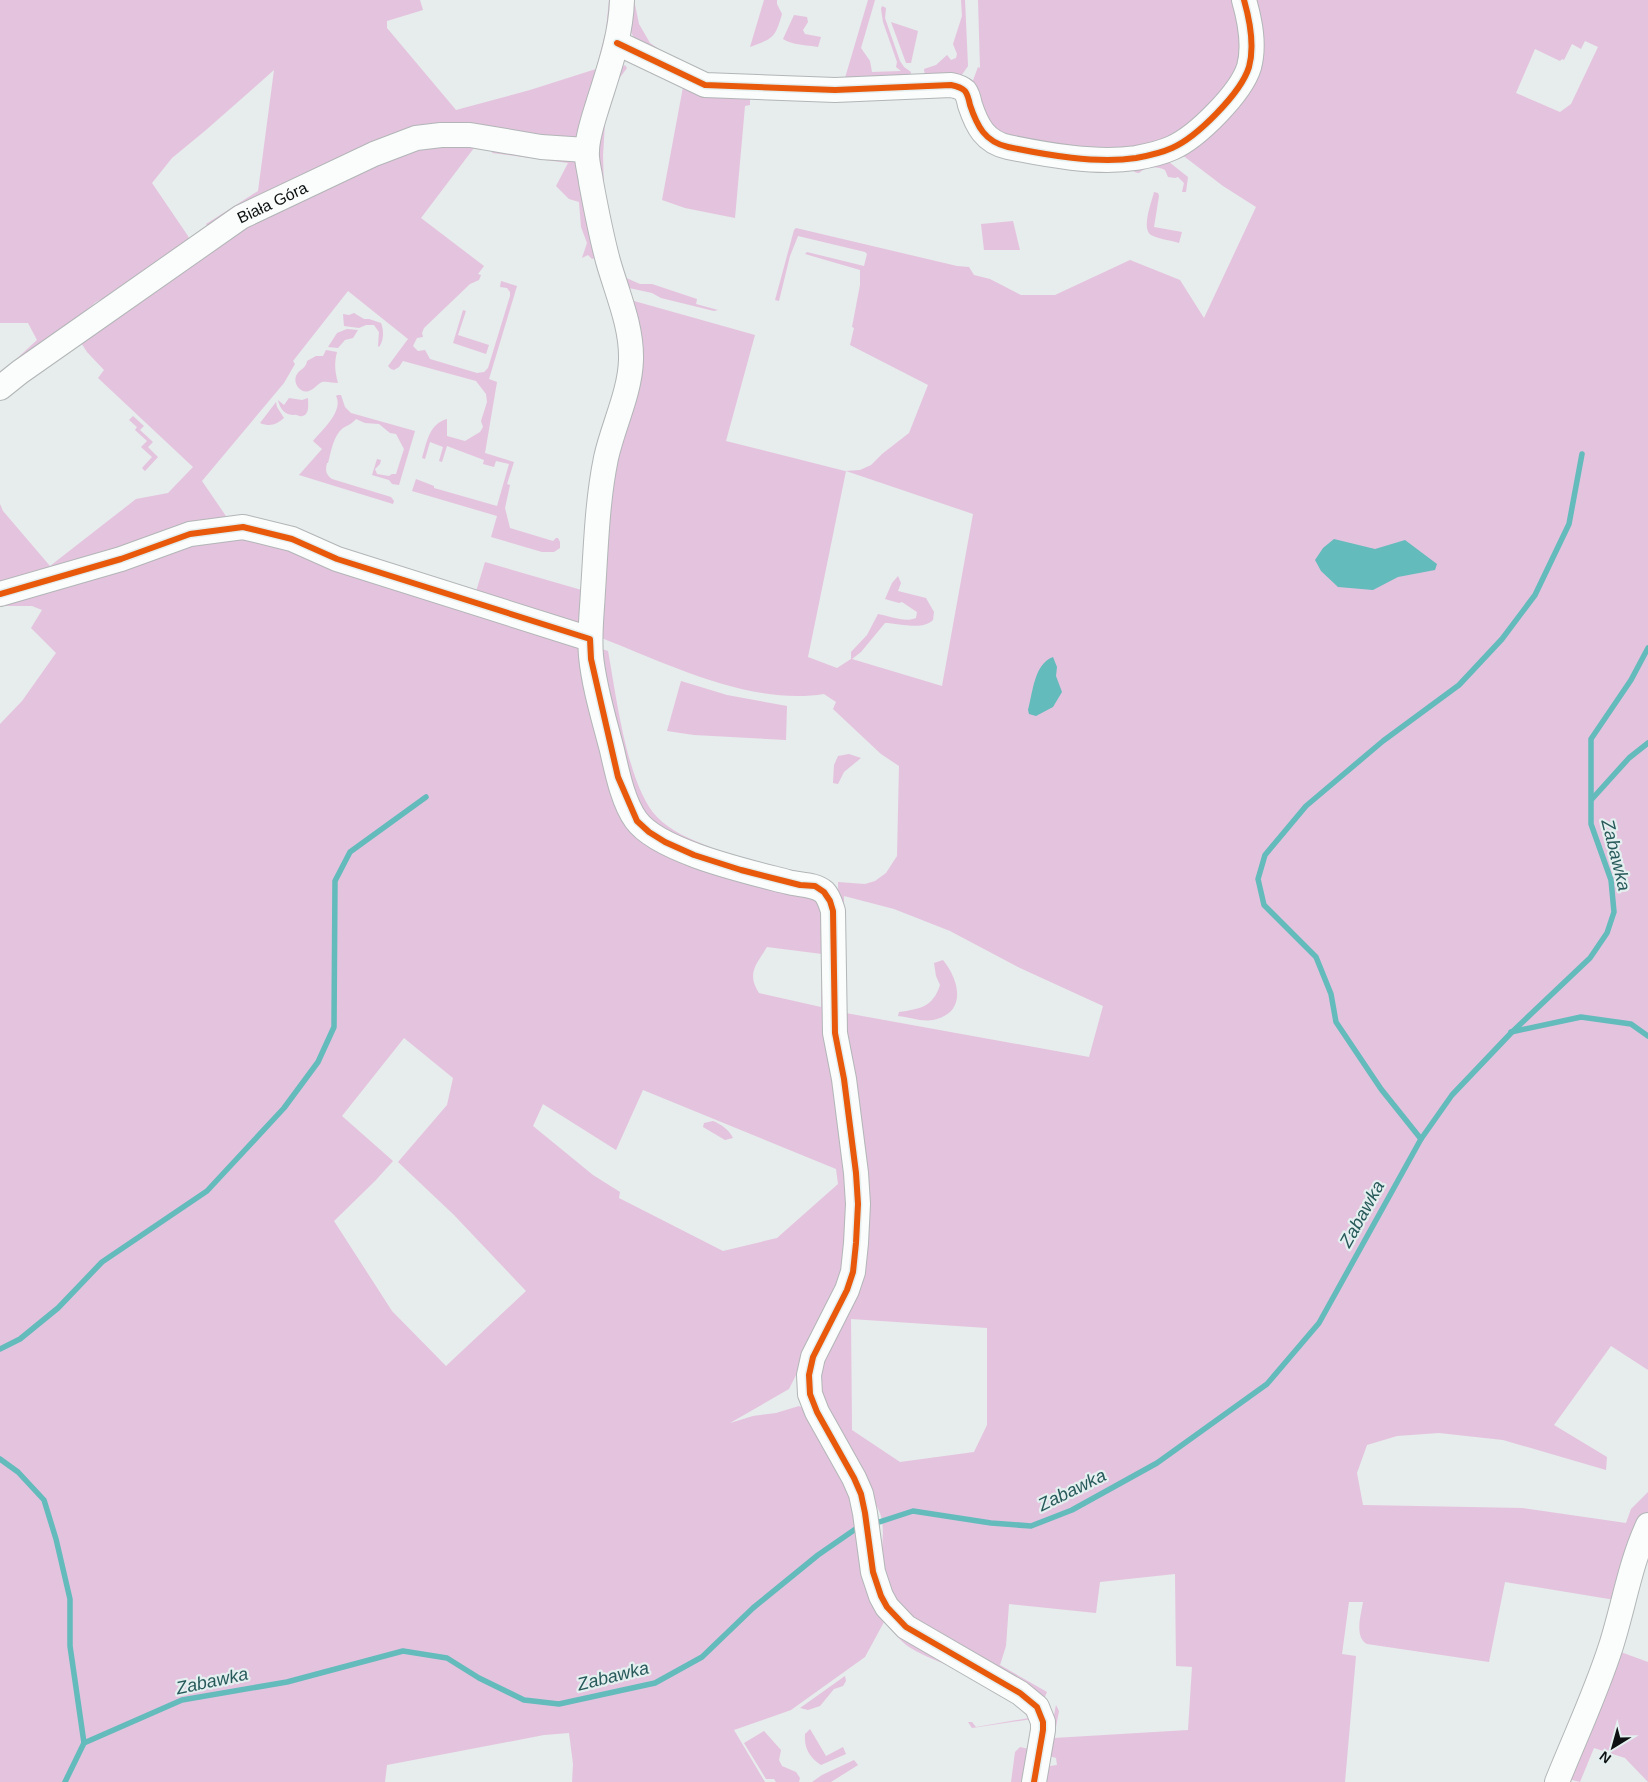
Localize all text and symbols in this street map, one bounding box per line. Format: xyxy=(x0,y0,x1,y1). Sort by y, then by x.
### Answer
street label: Biała Góra xyxy=(234,178,310,226)
water label: Zabawka xyxy=(1597,816,1635,893)
water label: Zabawka xyxy=(1335,1177,1388,1252)
water label: Zabawka xyxy=(1034,1465,1109,1515)
water label: Zabawka xyxy=(574,1657,651,1695)
water label: Zabawka xyxy=(173,1664,250,1699)
north arrow xyxy=(1588,1722,1638,1772)
text: N xyxy=(1596,1748,1614,1767)

